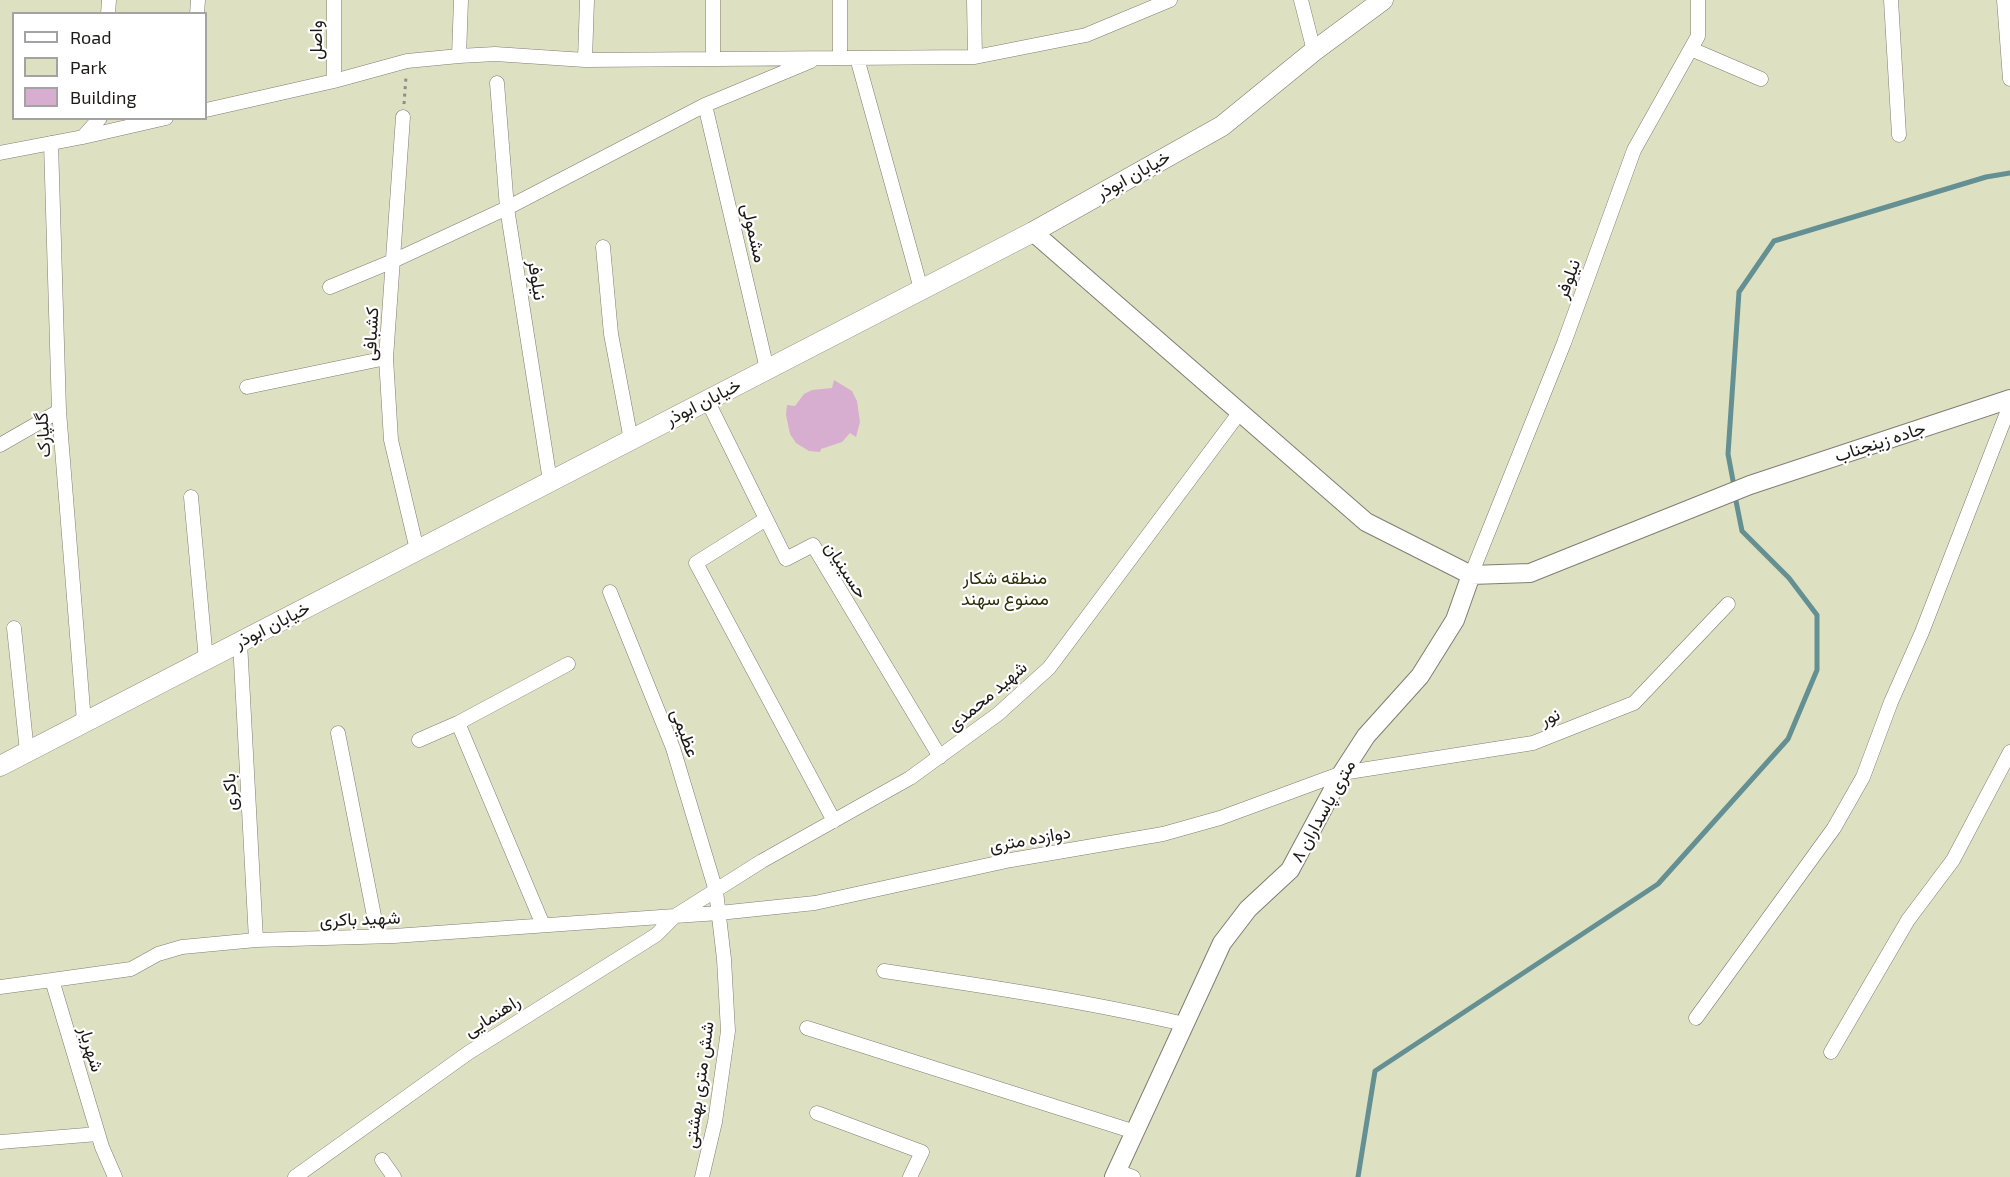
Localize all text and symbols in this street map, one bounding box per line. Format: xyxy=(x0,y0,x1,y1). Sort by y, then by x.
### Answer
legend xyxy=(12,12,207,120)
street label: واصل xyxy=(305,20,327,60)
text: Road xyxy=(70,26,111,48)
text: Park xyxy=(70,56,107,78)
text: Building xyxy=(70,86,137,108)
street label: خیابان ابوذر xyxy=(1092,146,1174,204)
street label: مشمولی xyxy=(737,201,771,265)
street label: نیلوفر xyxy=(1551,256,1585,302)
street label: نیلوفر xyxy=(523,258,551,302)
street label: کشبافی xyxy=(359,306,383,362)
street label: خیابان ابوذر xyxy=(662,374,744,430)
street label: گلپارک xyxy=(31,412,55,458)
street label: جاده زینجناب xyxy=(1832,417,1928,467)
street label: حسینیان xyxy=(820,538,872,602)
park label: منطقه شکار ممنوع سهند xyxy=(961,567,1049,610)
street label: خیابان ابوذر xyxy=(231,597,313,653)
street label: شهید محمدی xyxy=(943,656,1031,736)
street label: نور xyxy=(1537,703,1563,731)
street label: عظیمی xyxy=(666,706,704,760)
street label: ۸ متری پاسداران xyxy=(1286,756,1360,866)
street label: باکری xyxy=(218,773,242,811)
street label: دوازده متری xyxy=(988,821,1072,857)
street label: شهید باکری xyxy=(319,907,401,931)
street label: راهنمایی xyxy=(460,990,524,1042)
street label: شش متری بهشتی xyxy=(679,1020,719,1150)
street label: شهریار xyxy=(74,1024,108,1074)

